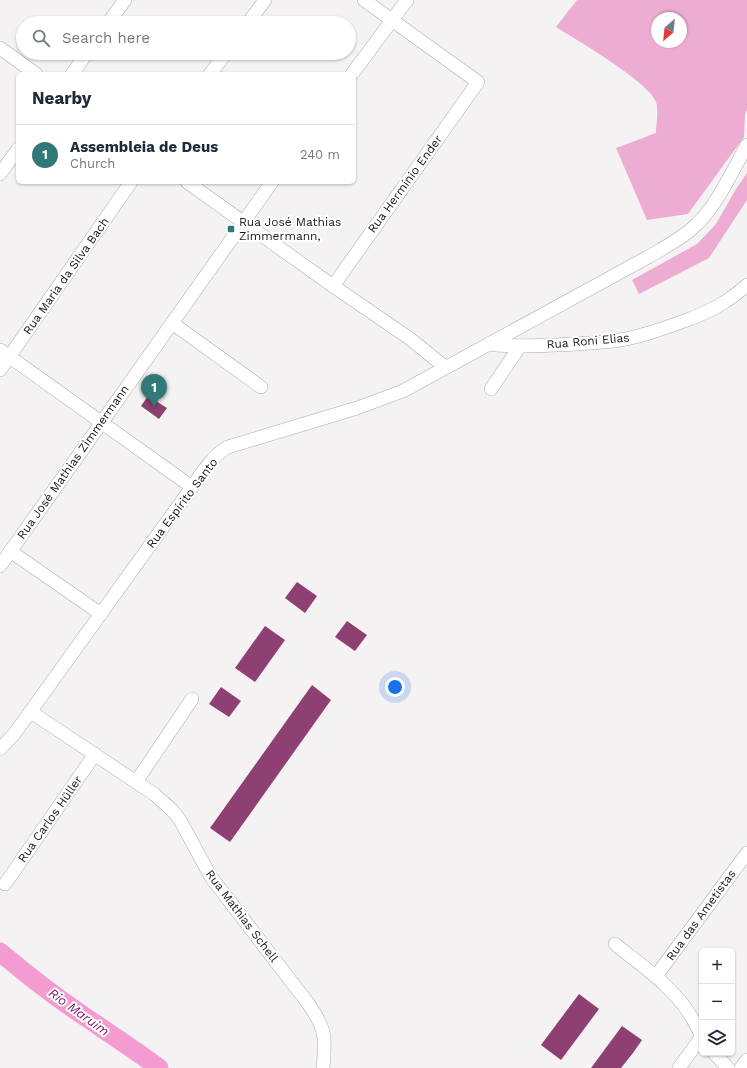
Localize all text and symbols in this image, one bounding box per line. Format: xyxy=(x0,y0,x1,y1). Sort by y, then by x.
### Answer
north arrow xyxy=(651,12,687,48)
search box xyxy=(16,16,356,60)
icon: search xyxy=(30,27,52,49)
text: Search here xyxy=(62,29,150,47)
text: Nearby xyxy=(32,88,91,108)
street label: Rua Hermínio Ender xyxy=(365,132,445,236)
text: Assembleia de Deus xyxy=(70,138,218,156)
text: 1 xyxy=(42,147,48,162)
text: 240 m xyxy=(300,147,340,162)
text: Church xyxy=(70,156,115,171)
street label: Rua Maria da Silva Bach xyxy=(20,215,112,337)
place label: Rua José Mathias Zimmermann, xyxy=(239,215,341,243)
marker: Rua José Mathias Zimmermann, xyxy=(226,224,236,234)
street label: Rua Roni Elias xyxy=(546,330,630,352)
pin: 1 xyxy=(141,374,167,407)
street label: Rua José Mathias Zimmermann xyxy=(14,382,132,542)
street label: Rua Espírito Santo xyxy=(144,455,220,551)
your location xyxy=(385,677,405,697)
street label: Rua Carlos Hüller xyxy=(15,773,85,865)
street label: Rua Mathias Schell xyxy=(203,867,281,965)
street label: Rua das Ametistas xyxy=(663,867,739,963)
map controls xyxy=(699,948,735,1056)
button: + xyxy=(699,948,735,984)
button: − xyxy=(699,984,735,1020)
water label: Rio Maruim xyxy=(46,985,112,1039)
button: layers xyxy=(699,1020,735,1056)

